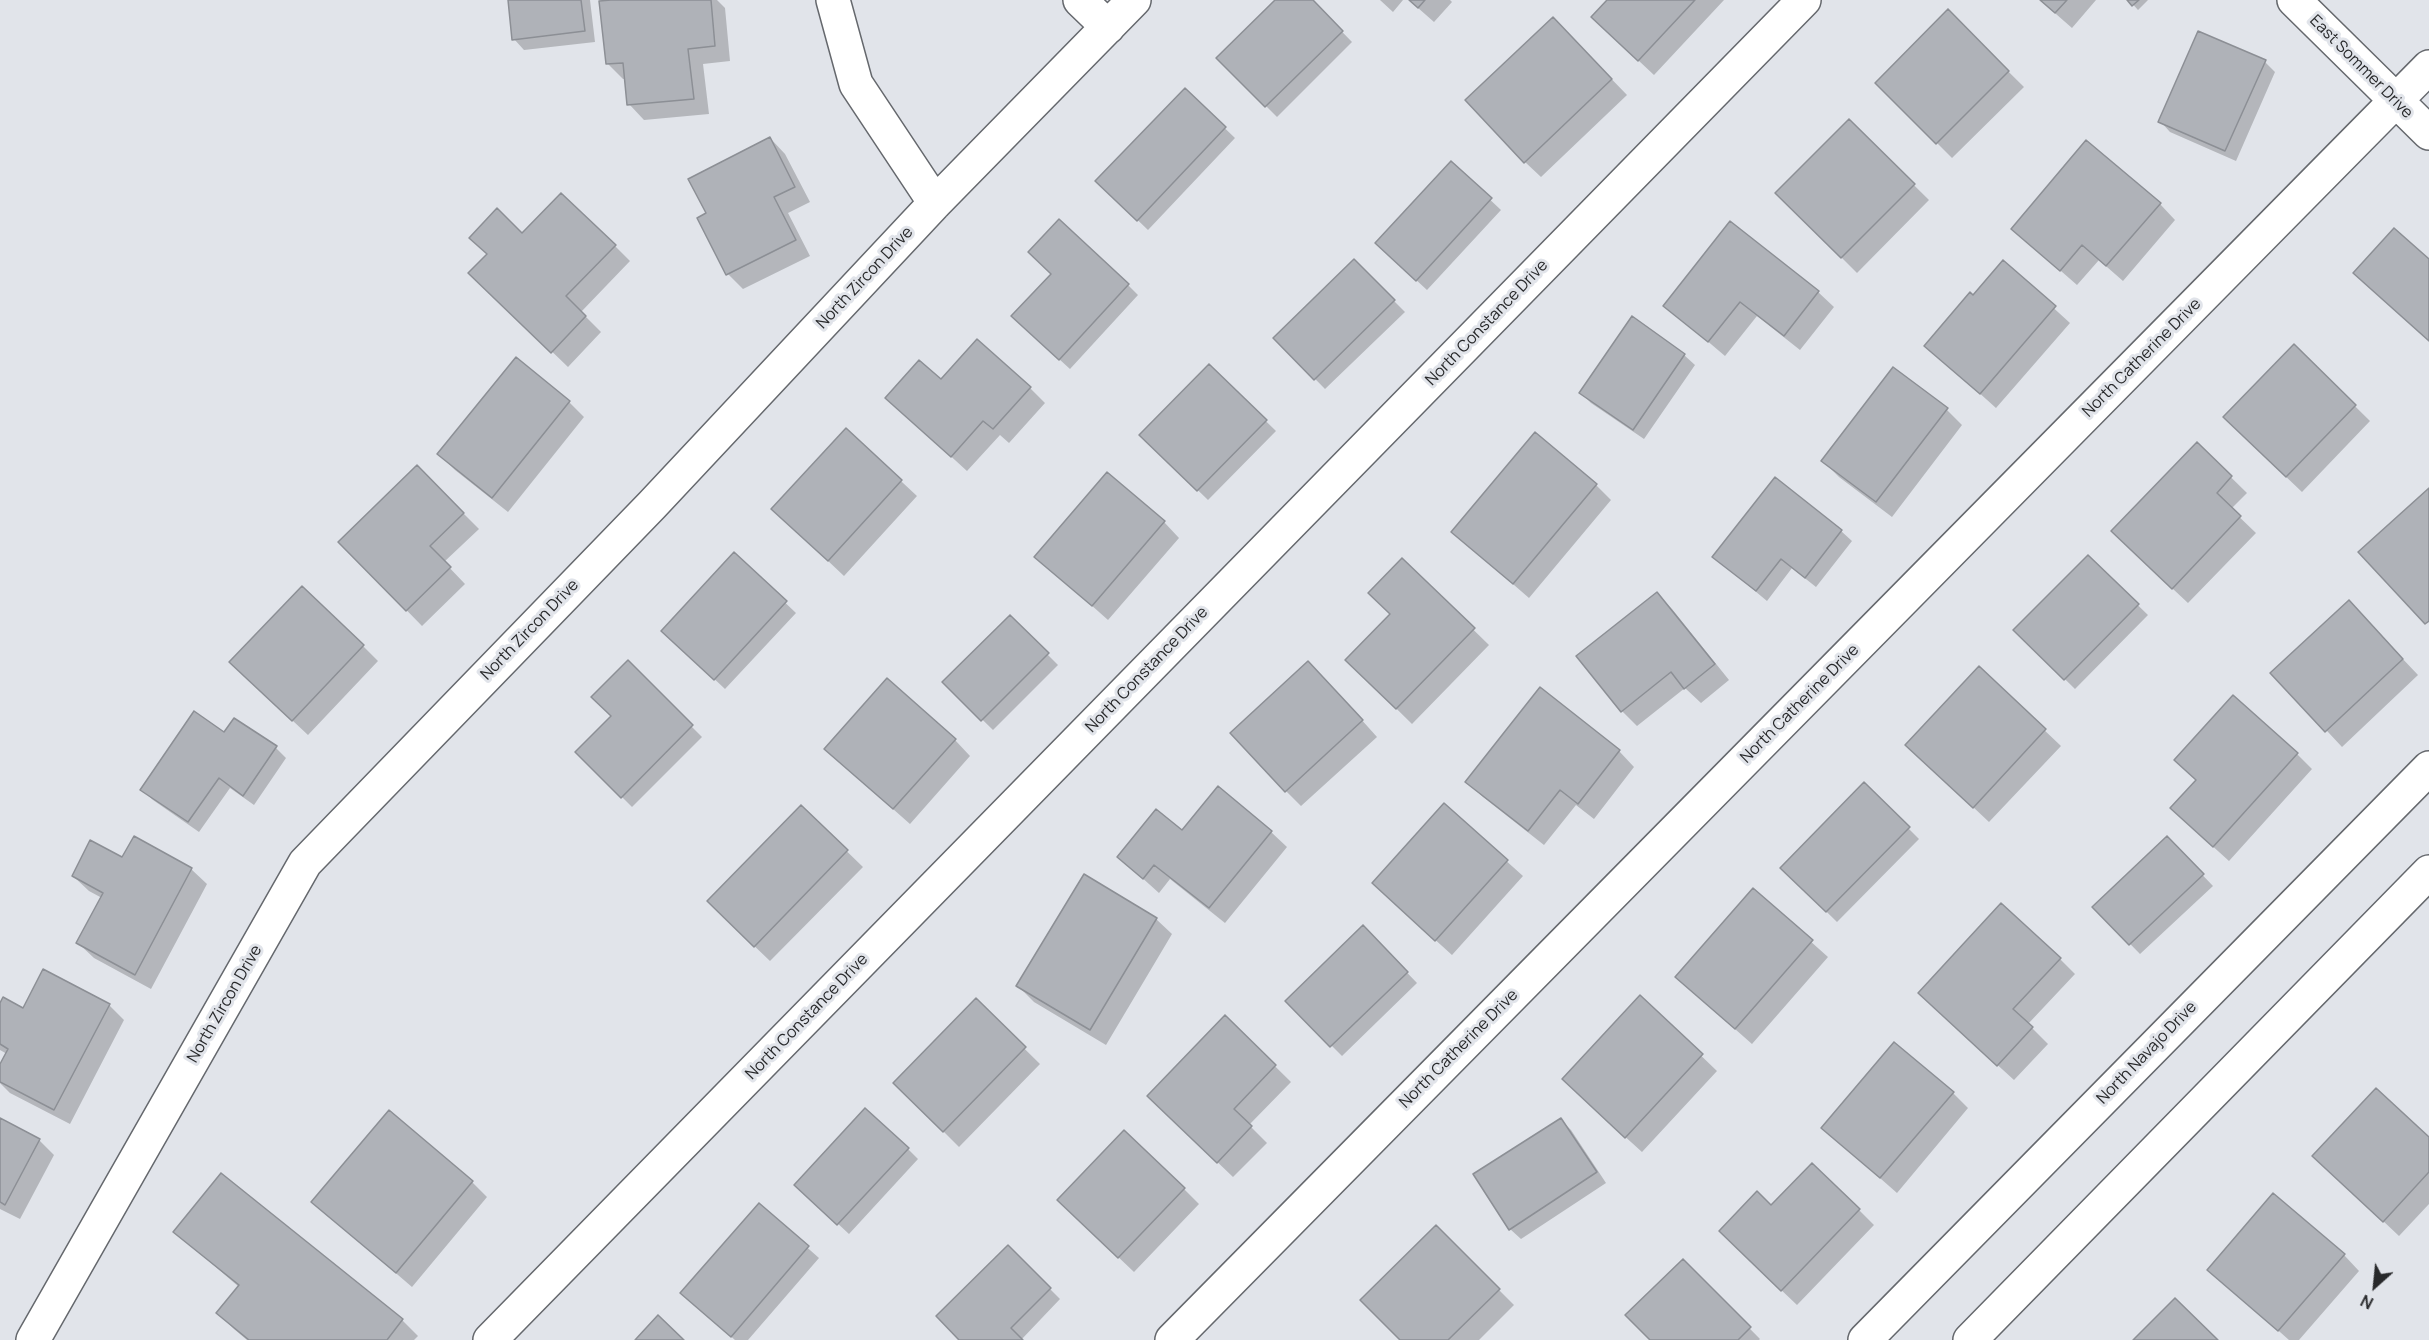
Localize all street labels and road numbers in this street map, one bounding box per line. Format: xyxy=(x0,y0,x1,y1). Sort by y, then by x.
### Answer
street label: East Sommer Drive xyxy=(2305,11,2417,123)
street label: North Zircon Drive xyxy=(813,223,917,333)
street label: North Constance Drive xyxy=(1422,256,1552,390)
street label: North Catherine Drive xyxy=(2079,295,2205,421)
street label: North Zircon Drive xyxy=(477,576,583,684)
street label: North Constance Drive xyxy=(1082,603,1212,737)
street label: North Catherine Drive xyxy=(1737,641,1863,767)
street label: North Zircon Drive xyxy=(184,942,266,1066)
street label: North Constance Drive xyxy=(742,950,872,1084)
street label: North Catherine Drive xyxy=(1396,986,1522,1112)
street label: North Navajo Drive xyxy=(2093,998,2201,1108)

